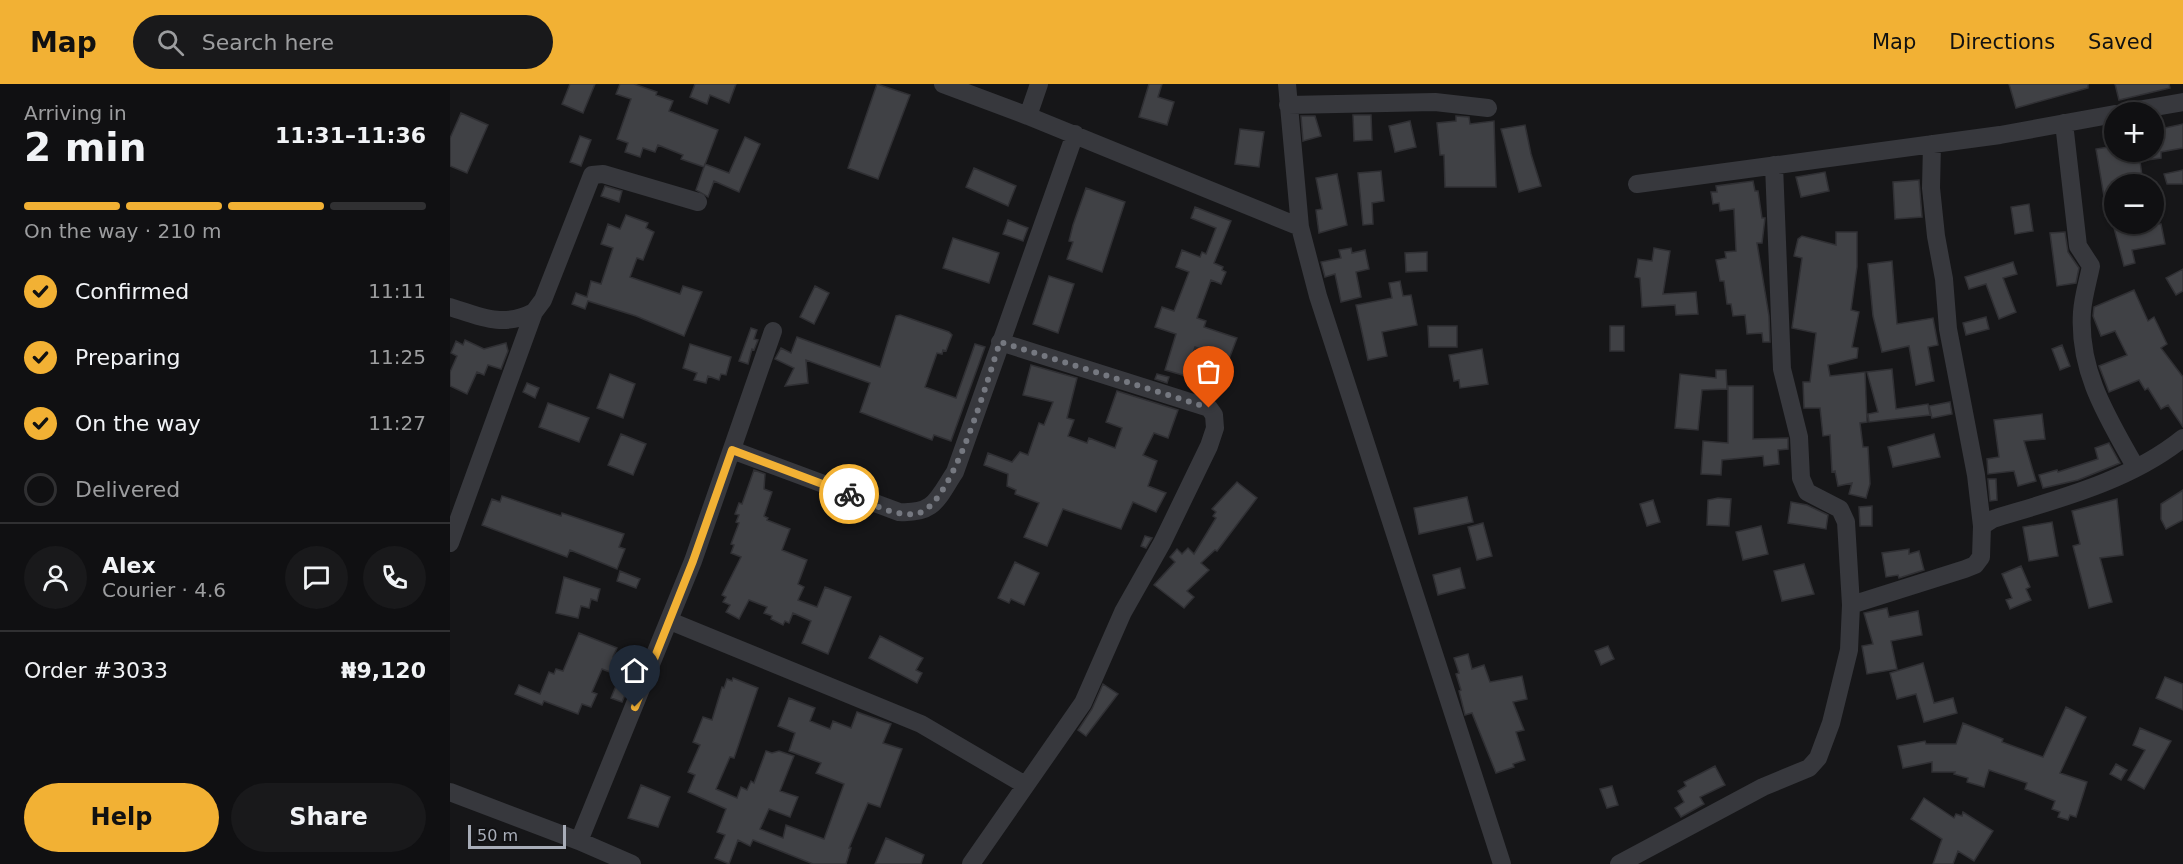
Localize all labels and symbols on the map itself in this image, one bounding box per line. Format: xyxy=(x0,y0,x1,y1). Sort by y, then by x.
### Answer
pin xyxy=(1183,346,1234,408)
courier xyxy=(819,464,879,524)
pin xyxy=(609,645,660,707)
scale bar xyxy=(468,822,566,850)

